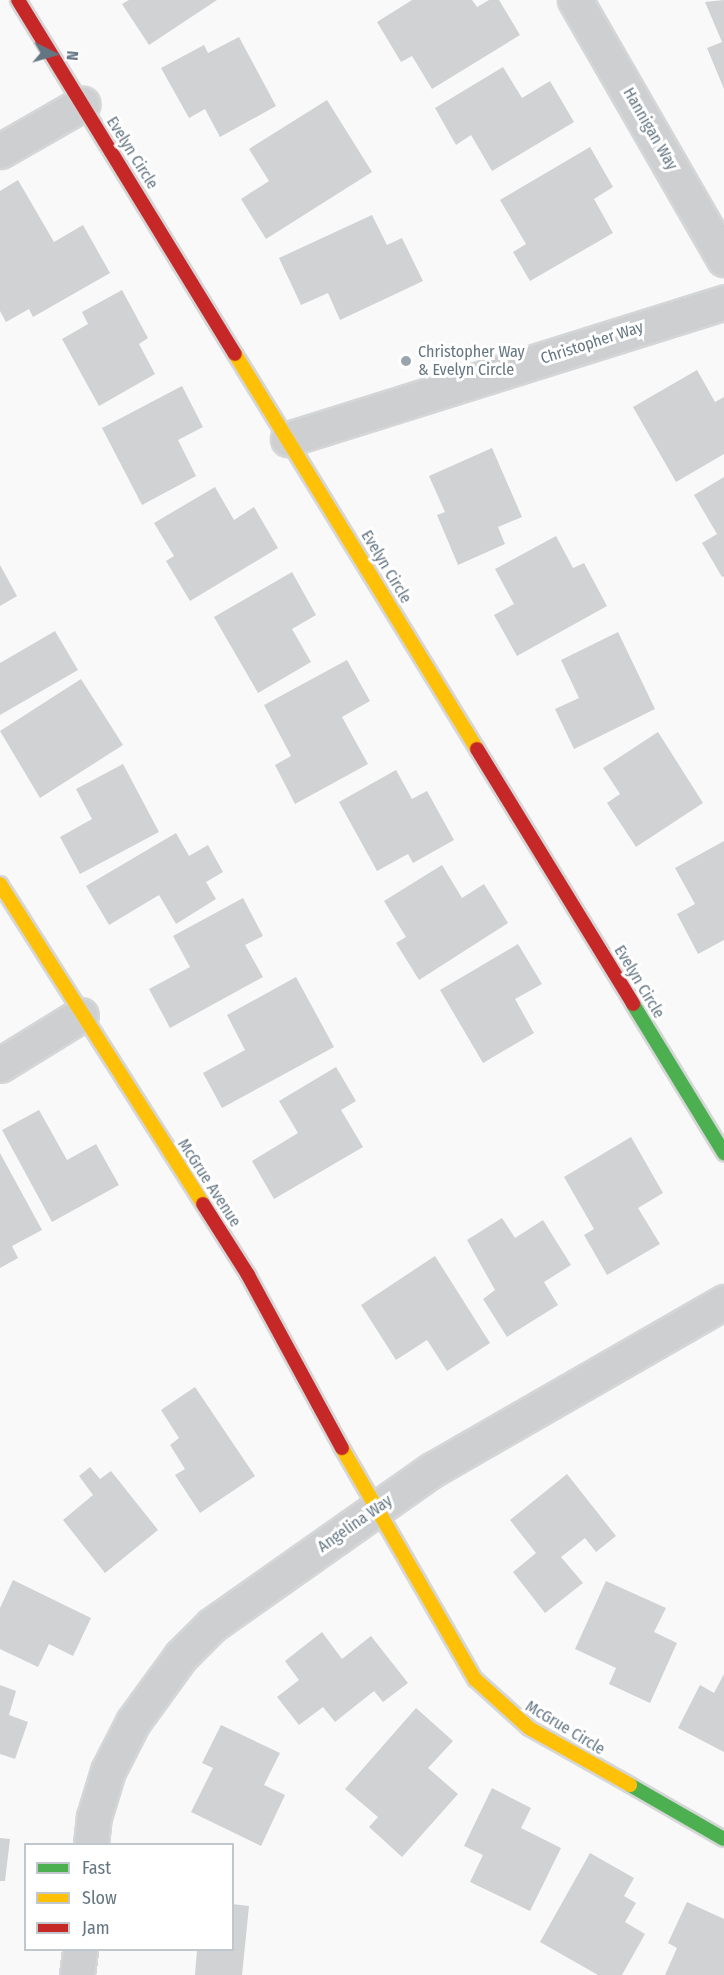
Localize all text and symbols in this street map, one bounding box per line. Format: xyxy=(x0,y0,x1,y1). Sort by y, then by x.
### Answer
north arrow xyxy=(24,24,84,84)
text: N xyxy=(63,50,82,61)
street label: Hannigan Way xyxy=(619,84,681,174)
street label: Evelyn Circle xyxy=(102,113,162,193)
street label: Christopher Way xyxy=(538,317,646,369)
place label: Christopher Way & Evelyn Circle xyxy=(418,342,525,380)
marker: Christopher Way & Evelyn Circle xyxy=(399,354,413,368)
street label: Evelyn Circle xyxy=(357,527,415,607)
street label: Evelyn Circle xyxy=(610,942,668,1022)
street label: McGrue Avenue xyxy=(173,1135,245,1231)
street label: Angelina Way xyxy=(314,1491,396,1557)
street label: McGrue Circle xyxy=(522,1697,608,1759)
legend xyxy=(24,1843,234,1951)
text: Fast xyxy=(82,1857,111,1879)
text: Slow xyxy=(82,1887,117,1909)
text: Jam xyxy=(82,1917,110,1939)

